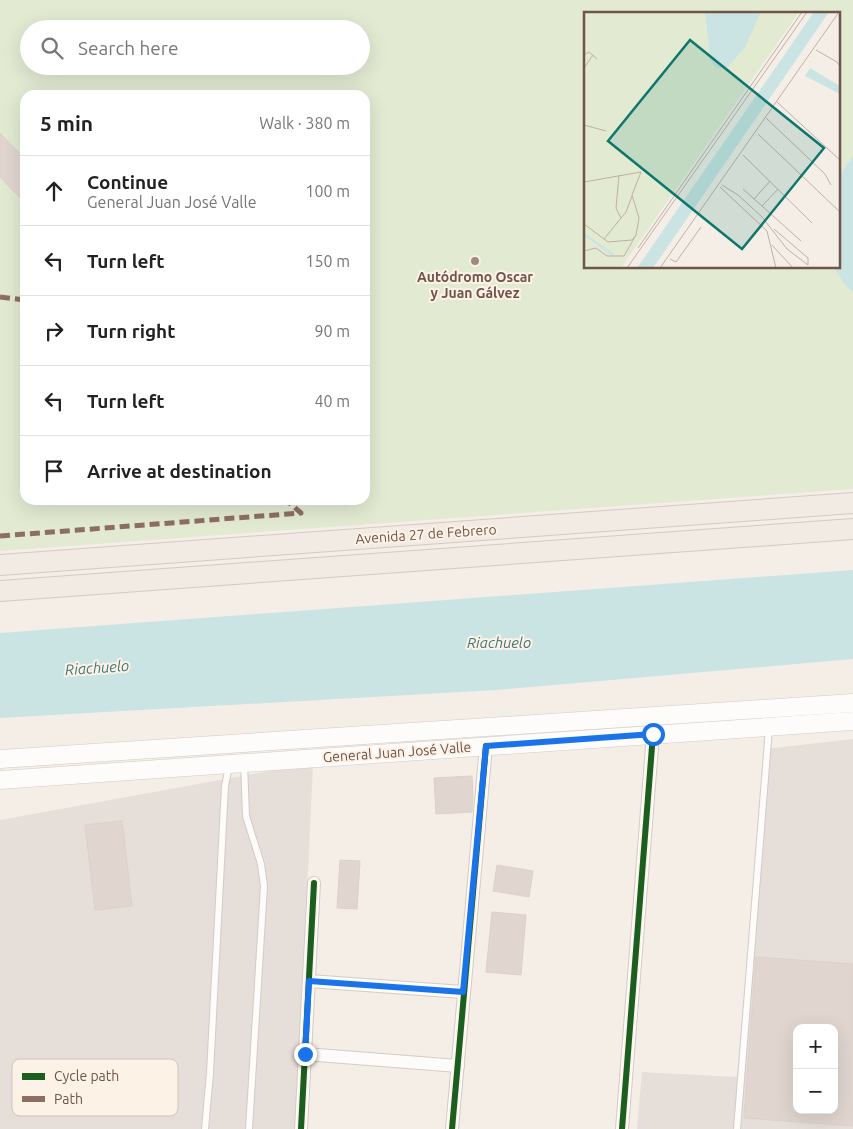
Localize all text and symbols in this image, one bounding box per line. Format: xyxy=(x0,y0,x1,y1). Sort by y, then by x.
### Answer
inset map xyxy=(584,12,840,269)
search box xyxy=(20,20,370,75)
icon: search xyxy=(38,34,66,62)
text: Search here xyxy=(78,37,178,59)
text: 5 min xyxy=(40,111,93,135)
text: Walk · 380 m xyxy=(259,114,350,132)
text: Continue xyxy=(87,171,168,193)
icon: ahead xyxy=(40,177,68,205)
text: 100 m xyxy=(305,182,350,200)
text: General Juan José Valle xyxy=(87,193,257,211)
icon: left xyxy=(40,247,68,275)
text: Turn left xyxy=(87,250,165,272)
text: 150 m xyxy=(305,252,350,270)
marker: Autódromo Oscar y Juan Gálvez xyxy=(469,255,481,267)
place label: Autódromo Oscar y Juan Gálvez xyxy=(417,269,533,301)
icon: right xyxy=(40,317,68,345)
text: Turn right xyxy=(87,320,175,342)
text: 90 m xyxy=(314,322,350,340)
icon: left xyxy=(40,387,68,415)
text: Turn left xyxy=(87,390,165,412)
text: 40 m xyxy=(314,392,350,410)
icon: arrive xyxy=(40,457,68,485)
text: Arrive at destination xyxy=(87,460,272,482)
street label: Avenida 27 de Febrero xyxy=(355,521,497,547)
water label: Riachuelo xyxy=(467,634,531,651)
water label: Riachuelo xyxy=(64,657,130,678)
route start xyxy=(642,723,665,746)
street label: General Juan José Valle xyxy=(322,739,472,765)
map controls xyxy=(793,1024,838,1114)
button: + xyxy=(793,1024,838,1069)
route end xyxy=(294,1043,317,1066)
legend xyxy=(12,1059,178,1116)
text: Cycle path xyxy=(54,1068,119,1084)
button: − xyxy=(793,1069,838,1114)
text: Path xyxy=(54,1091,83,1107)

